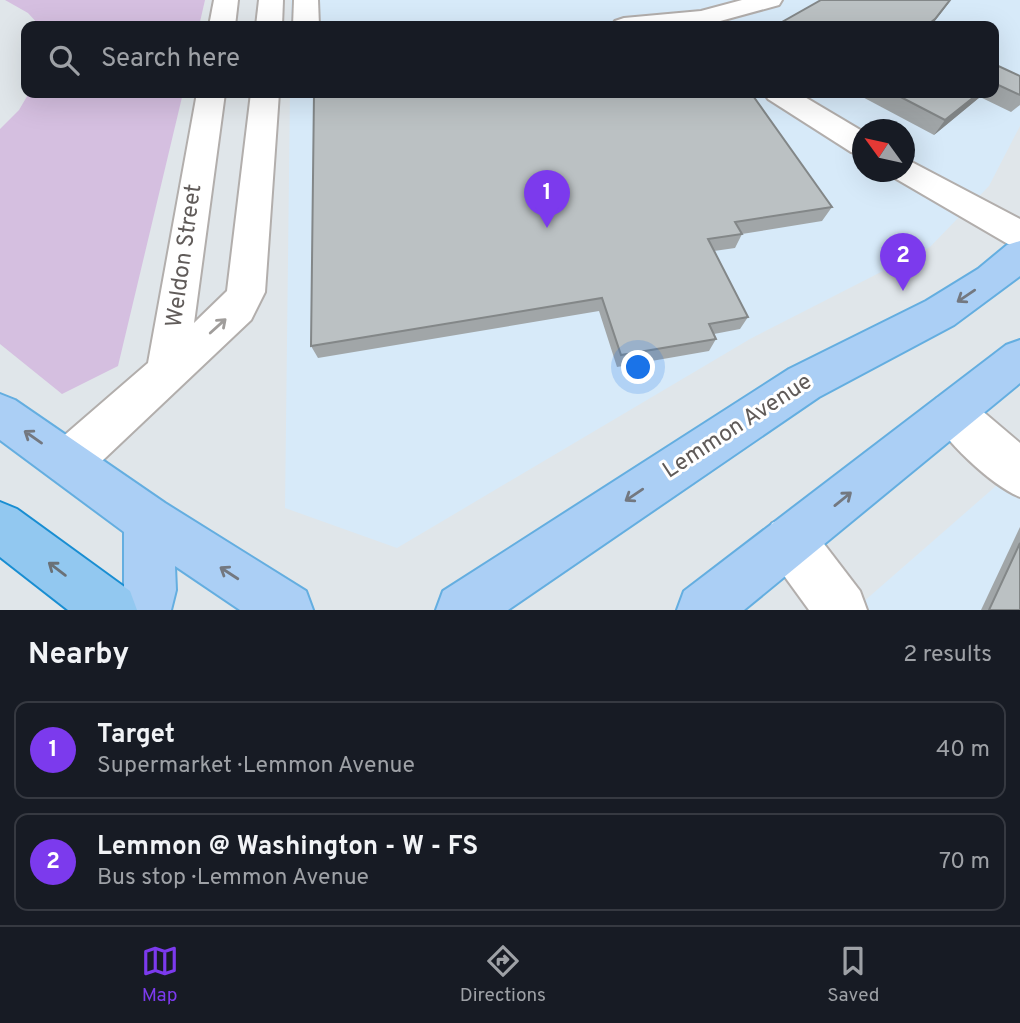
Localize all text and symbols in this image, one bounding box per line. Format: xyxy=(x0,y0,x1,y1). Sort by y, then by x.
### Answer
search box xyxy=(21,21,999,98)
icon: search xyxy=(45,41,83,79)
text: Search here xyxy=(101,43,240,76)
north arrow xyxy=(852,119,915,182)
pin: 1 xyxy=(524,170,570,228)
street label: Weldon Street xyxy=(161,182,209,330)
pin: 2 xyxy=(880,233,926,291)
one-way arrow xyxy=(957,289,976,303)
one-way arrow xyxy=(209,318,227,334)
your location xyxy=(621,350,655,384)
street label: Lemmon Avenue xyxy=(658,368,818,486)
one-way arrow xyxy=(24,430,43,444)
one-way arrow xyxy=(625,488,644,502)
one-way arrow xyxy=(834,491,852,507)
one-way arrow xyxy=(48,561,66,576)
one-way arrow xyxy=(220,566,240,580)
text: Nearby xyxy=(28,637,129,674)
text: 2 results xyxy=(903,641,992,670)
text: Target xyxy=(97,719,175,752)
text: 1 xyxy=(48,736,58,765)
text: 40 m xyxy=(936,736,990,765)
text: Supermarket · Lemmon Avenue xyxy=(97,752,415,781)
text: Lemmon @ Washington - W - FS xyxy=(97,831,478,864)
text: 2 xyxy=(46,848,60,877)
text: 70 m xyxy=(939,848,990,877)
text: Bus stop · Lemmon Avenue xyxy=(97,864,369,893)
tab: Map xyxy=(141,942,179,1008)
tab: Directions xyxy=(460,942,546,1008)
tab: Saved xyxy=(827,942,879,1008)

